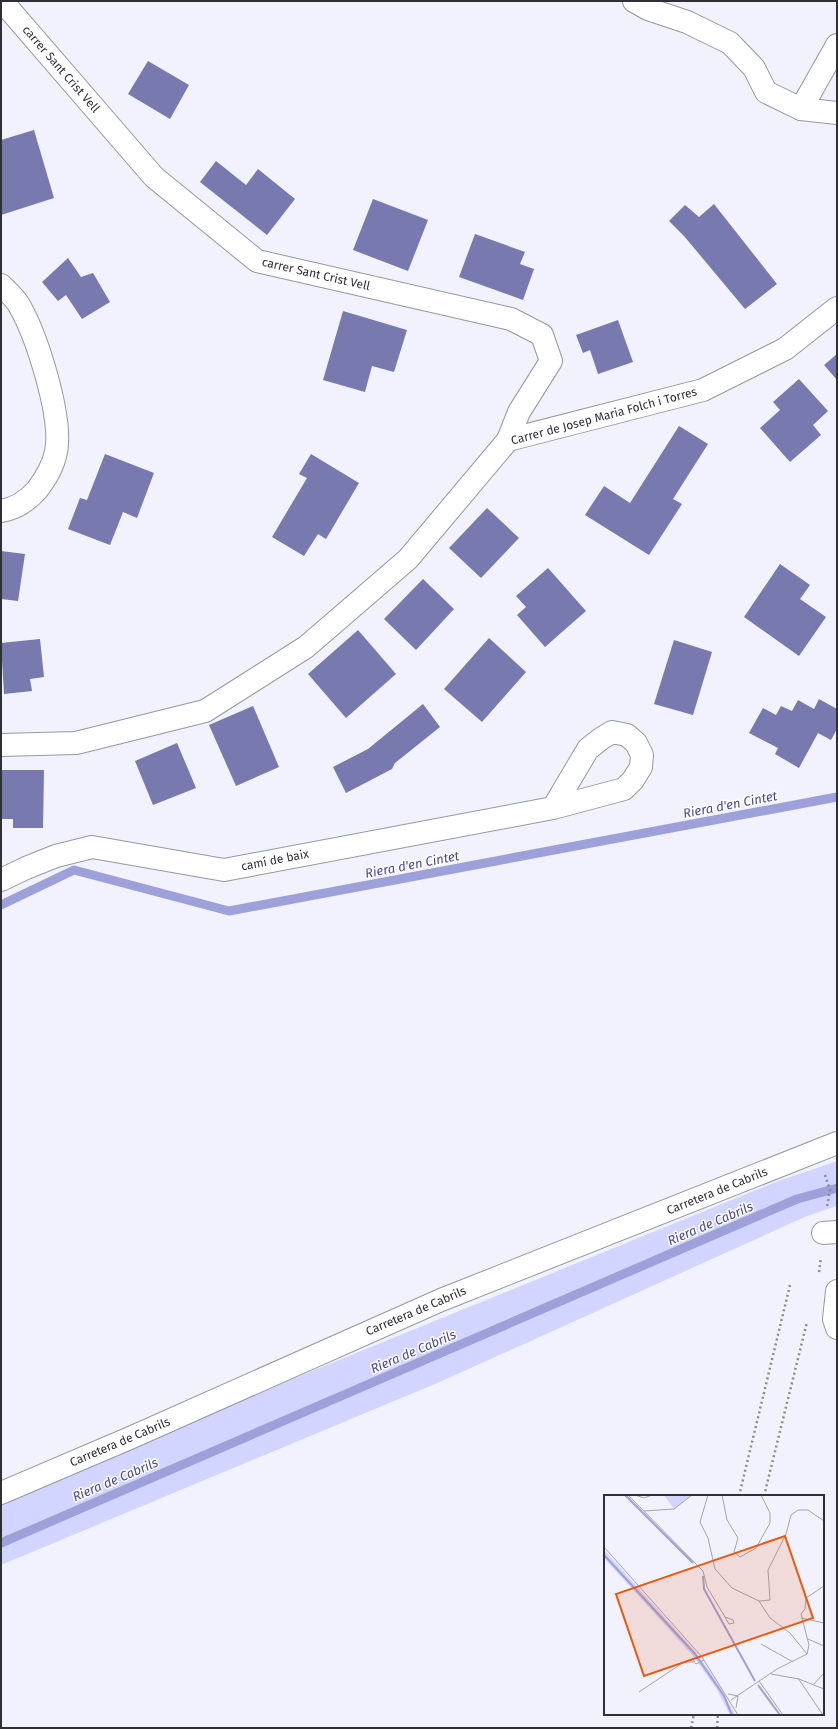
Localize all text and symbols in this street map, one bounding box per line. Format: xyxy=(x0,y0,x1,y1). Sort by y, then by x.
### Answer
street label: carrer Sant Crist Vell xyxy=(19,23,103,116)
street label: carrer Sant Crist Vell xyxy=(261,255,372,293)
street label: Carrer de Josep Maria Folch i Torres xyxy=(509,384,699,448)
water label: Riera d'en Cintet xyxy=(682,788,779,821)
street label: camí de baix xyxy=(240,847,310,873)
water label: Riera d'en Cintet xyxy=(364,848,461,881)
street label: Carretera de Cabrils xyxy=(665,1164,770,1218)
water label: Riera de Cabrils xyxy=(665,1199,755,1248)
street label: Carretera de Cabrils xyxy=(364,1283,469,1338)
water label: Riera de Cabrils xyxy=(368,1327,458,1376)
street label: Carretera de Cabrils xyxy=(68,1414,173,1469)
water label: Riera de Cabrils xyxy=(70,1455,160,1504)
inset map xyxy=(604,1495,824,1715)

